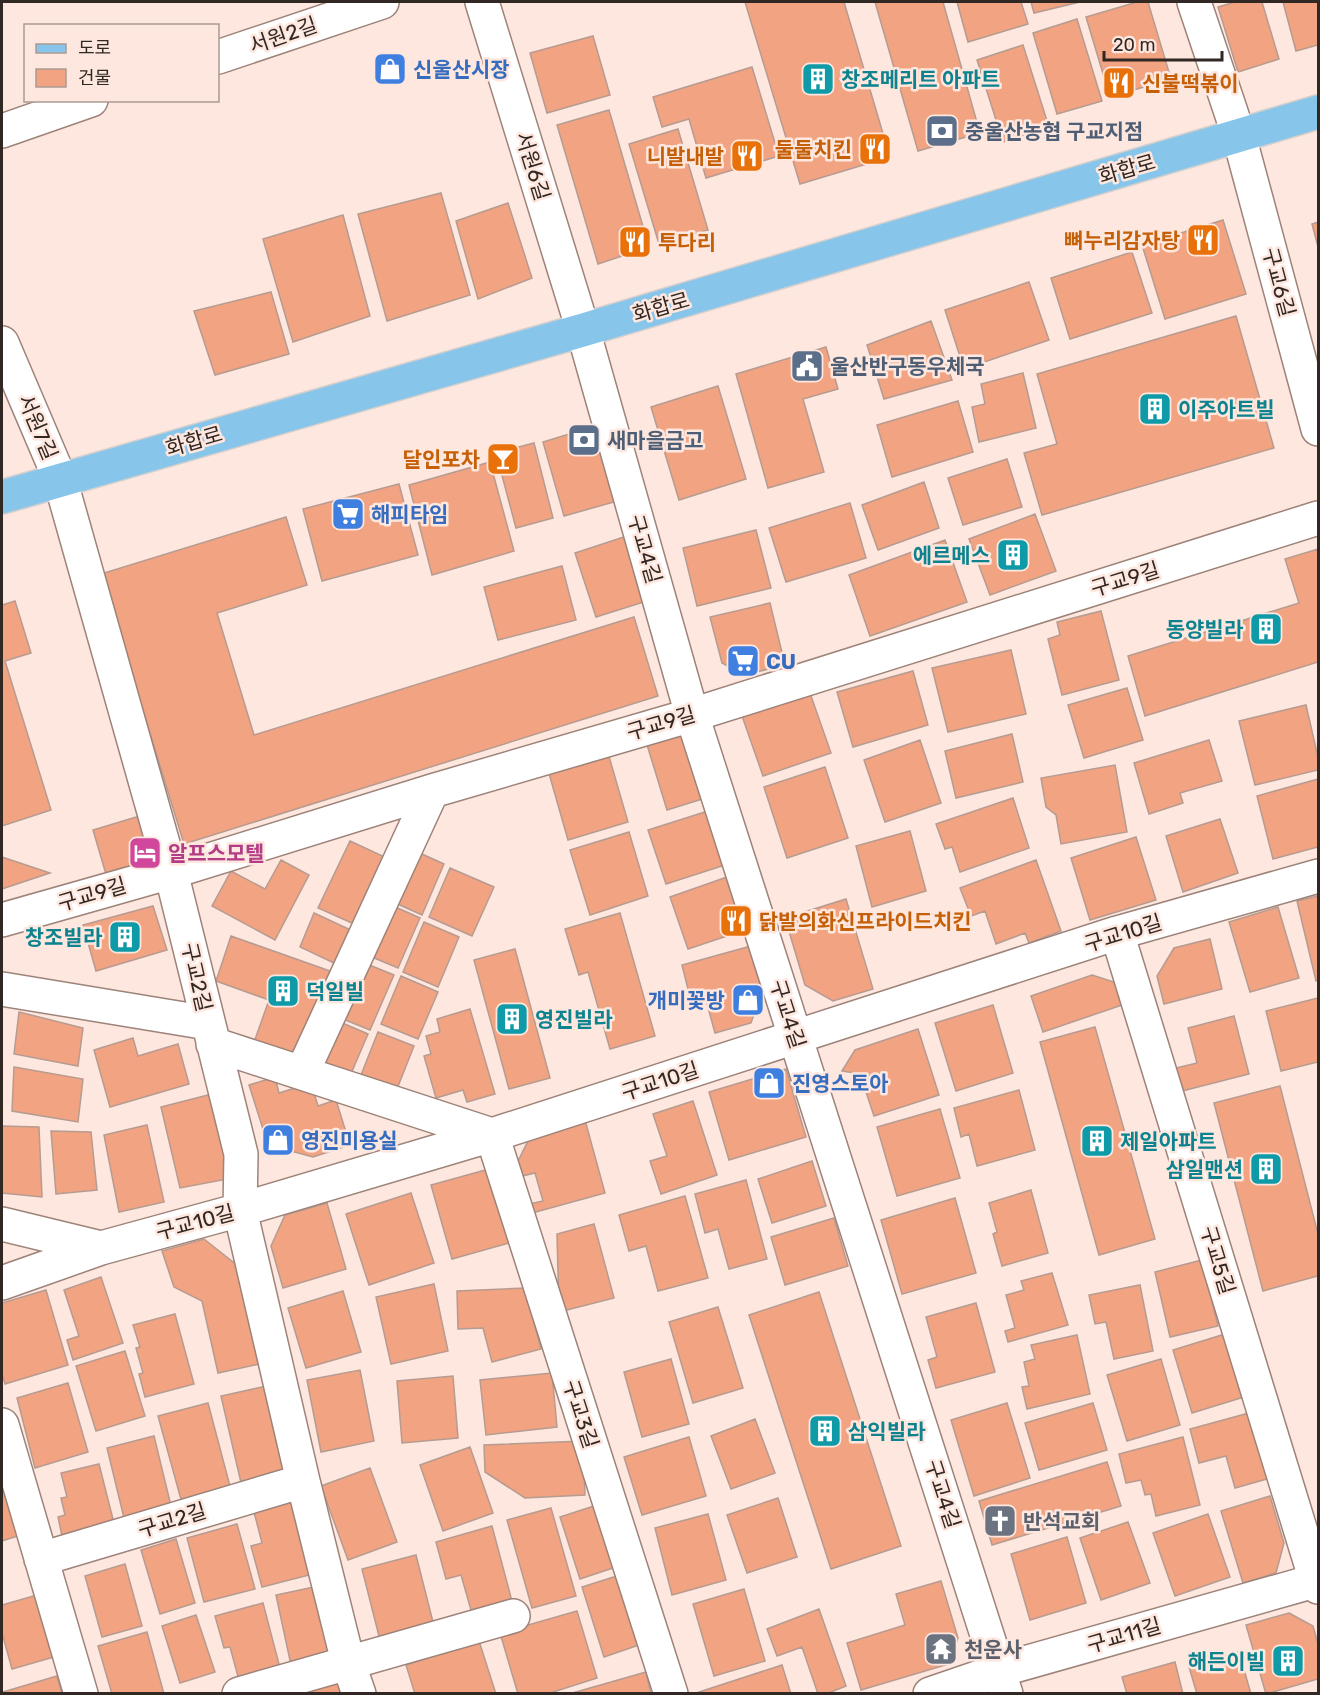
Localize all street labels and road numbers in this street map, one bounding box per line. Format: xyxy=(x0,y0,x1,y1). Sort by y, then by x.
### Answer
street label: 서원2길 xyxy=(246,12,320,58)
street label: 서원6길 xyxy=(511,129,555,203)
street label: 화합로 xyxy=(1096,149,1158,189)
street label: 구교6길 xyxy=(1258,245,1300,319)
street label: 화합로 xyxy=(630,287,692,327)
street label: 서원7길 xyxy=(13,390,63,464)
street label: 화합로 xyxy=(163,421,225,461)
street label: 구교4길 xyxy=(623,511,667,587)
street label: 구교9길 xyxy=(1088,557,1162,601)
street label: 구교9길 xyxy=(624,701,698,745)
street label: 구교9길 xyxy=(55,872,129,916)
street label: 구교10길 xyxy=(1081,909,1165,957)
street label: 구교2길 xyxy=(177,940,217,1014)
street label: 구교4길 xyxy=(765,976,811,1052)
street label: 구교10길 xyxy=(618,1057,702,1105)
street label: 구교10길 xyxy=(153,1200,237,1244)
street label: 구교5길 xyxy=(1196,1223,1240,1297)
street label: 구교3길 xyxy=(558,1377,604,1451)
street label: 구교4길 xyxy=(920,1456,966,1532)
street label: 구교2길 xyxy=(135,1498,209,1542)
street label: 구교11길 xyxy=(1084,1613,1164,1657)

